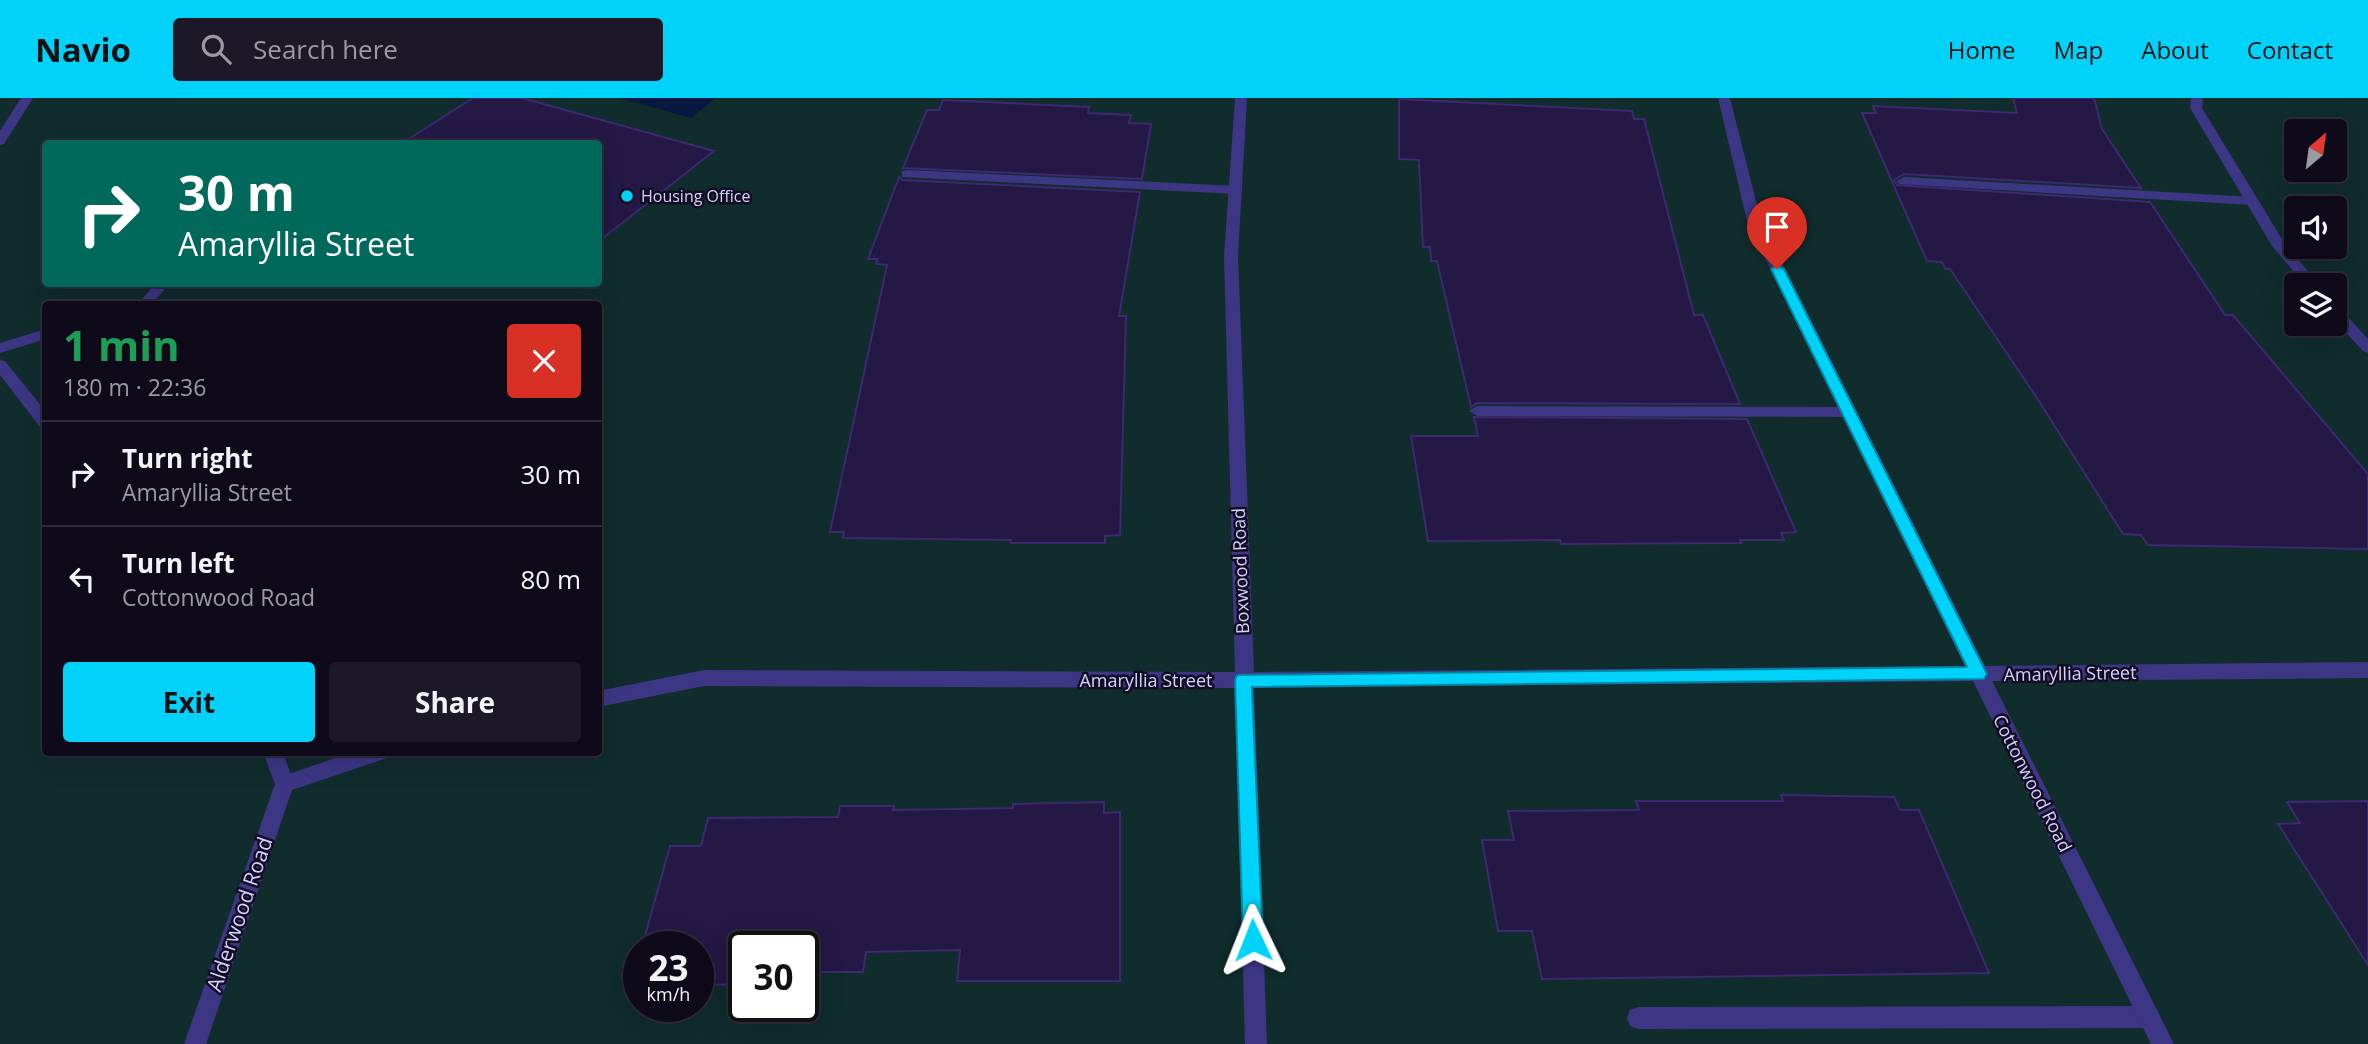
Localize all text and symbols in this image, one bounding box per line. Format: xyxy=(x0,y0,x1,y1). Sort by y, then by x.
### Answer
search box xyxy=(173,18,663,81)
text: Navio xyxy=(35,27,131,72)
icon: search xyxy=(197,30,235,68)
text: Search here xyxy=(253,31,398,67)
text: Home xyxy=(1948,33,2016,66)
text: Map xyxy=(2054,33,2103,66)
text: About xyxy=(2141,33,2209,66)
text: Contact xyxy=(2247,33,2333,66)
north arrow xyxy=(2284,119,2347,182)
map controls xyxy=(2284,119,2347,336)
text: 30 m xyxy=(178,159,295,225)
icon: right xyxy=(63,168,154,259)
place label: Housing Office xyxy=(641,185,750,207)
marker: Housing Office xyxy=(619,188,635,204)
button: sound xyxy=(2284,196,2347,259)
pin xyxy=(1747,197,1807,269)
icon: arrive xyxy=(1758,208,1796,246)
text: Amaryllia Street xyxy=(178,222,414,265)
button: layers xyxy=(2284,273,2347,336)
text: 1 min xyxy=(63,316,180,373)
button: close xyxy=(507,324,581,398)
text: 180 m · 22:36 xyxy=(63,371,206,403)
text: Turn right xyxy=(122,440,253,476)
icon: right xyxy=(63,455,101,493)
text: 30 m xyxy=(520,456,581,492)
text: Amaryllia Street xyxy=(122,476,292,508)
street label: Boxwood Road xyxy=(1226,508,1254,634)
text: Turn left xyxy=(122,545,234,581)
icon: left xyxy=(63,560,101,598)
text: 80 m xyxy=(520,561,581,597)
text: Cottonwood Road xyxy=(122,581,315,613)
street label: Amaryllia Street xyxy=(2003,660,2137,686)
button: Exit xyxy=(63,662,315,742)
button: Share xyxy=(329,662,581,742)
street label: Amaryllia Street xyxy=(1079,668,1213,692)
street label: Cottonwood Road xyxy=(1988,710,2078,856)
street label: Alderwood Road xyxy=(199,833,279,995)
position arrow xyxy=(1216,903,1290,977)
speed limit sign: 30 xyxy=(728,931,819,1022)
text: 23 xyxy=(648,944,689,991)
text: km/h xyxy=(647,982,690,1006)

